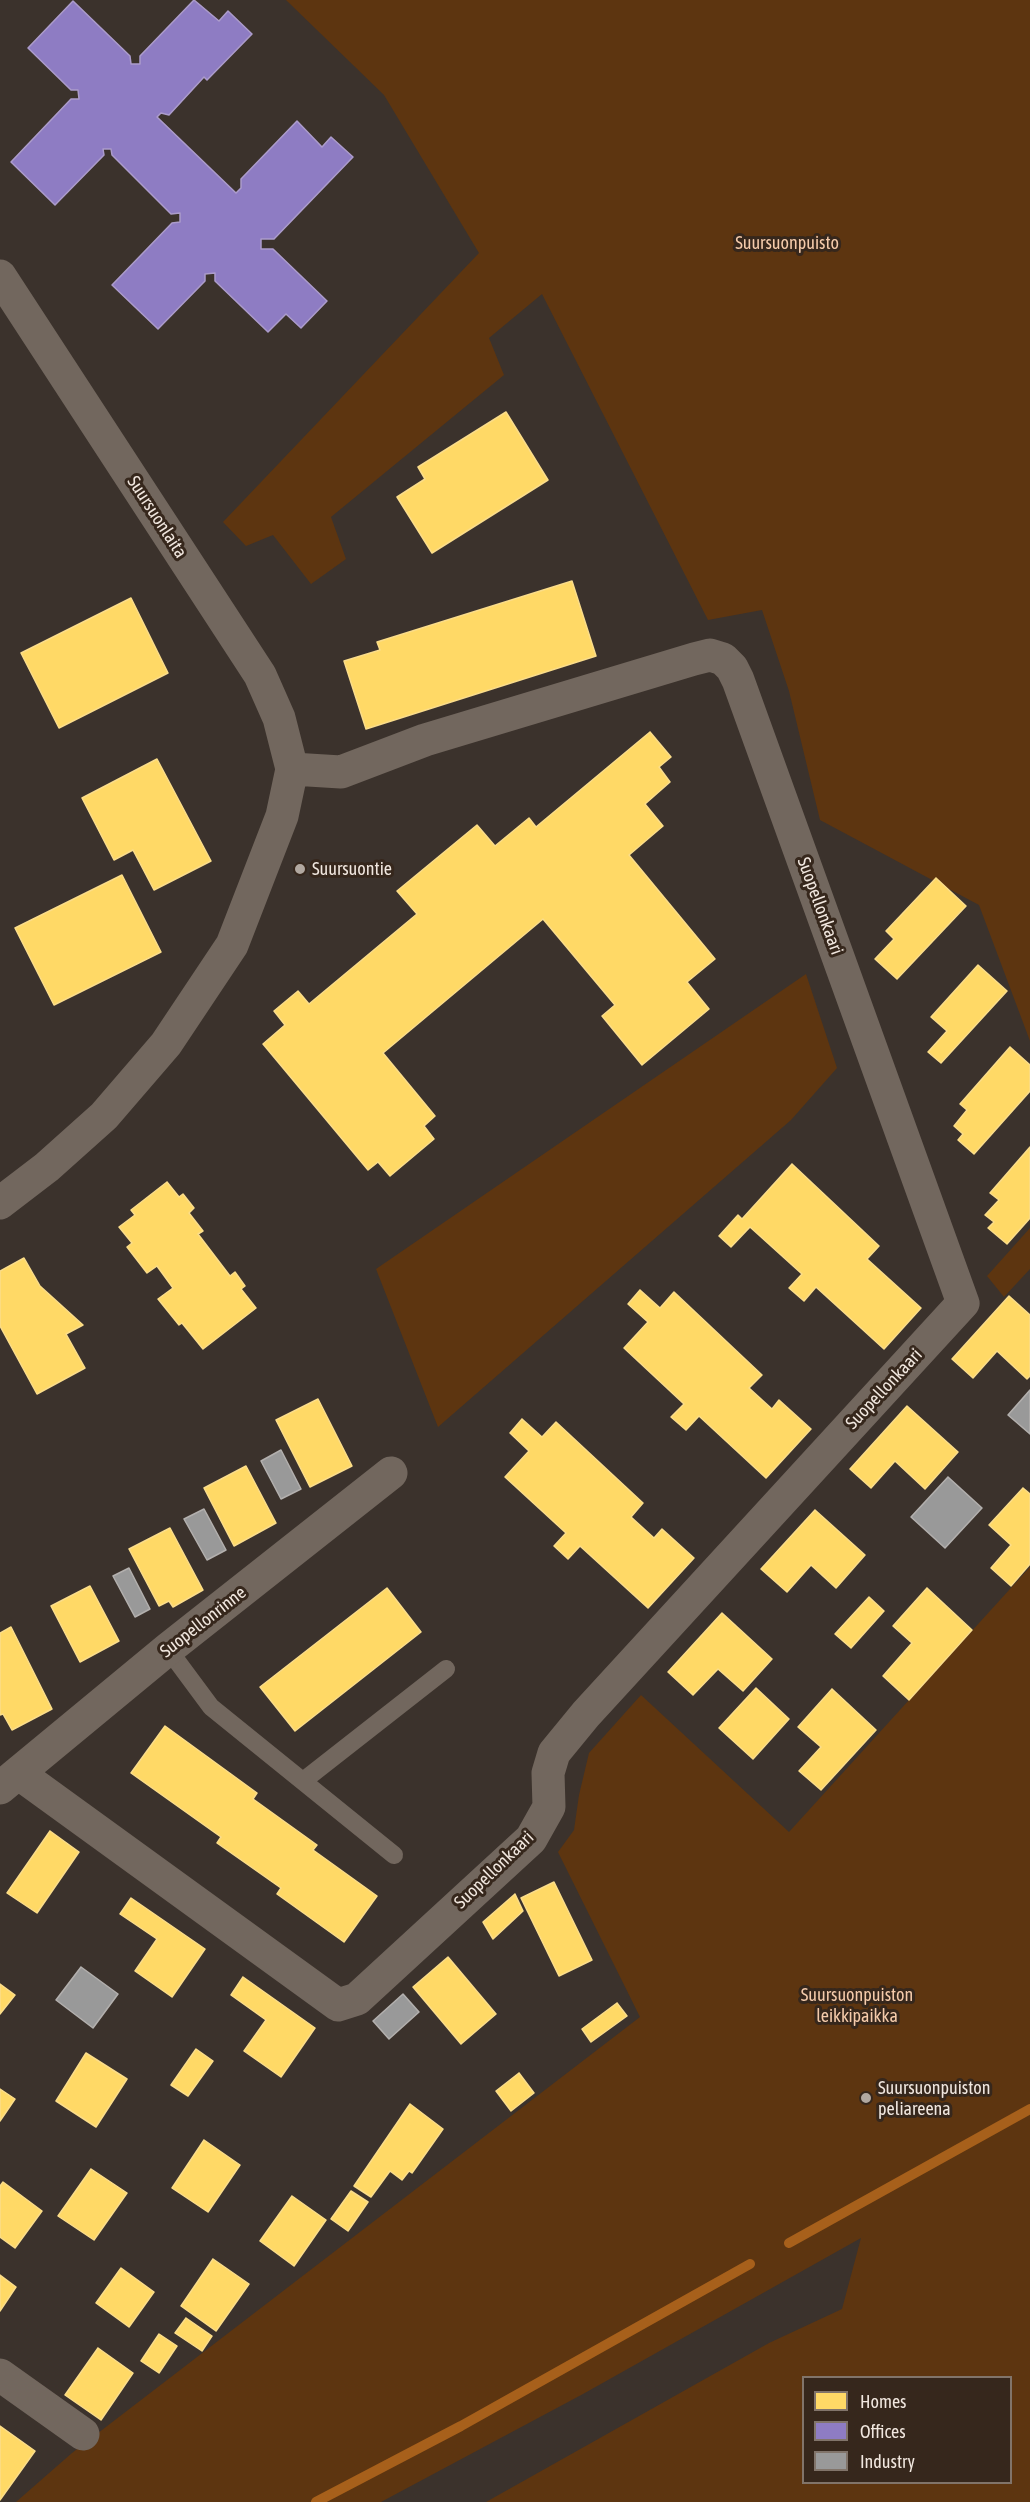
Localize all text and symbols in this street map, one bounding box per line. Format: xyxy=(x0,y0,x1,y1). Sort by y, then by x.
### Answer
park label: Suursuonpuisto xyxy=(735,232,839,254)
street label: Suursuonlaita xyxy=(123,472,191,562)
street label: Suopellonkaari xyxy=(792,854,848,958)
place label: Suursuontie xyxy=(312,858,392,880)
marker: Suursuontie xyxy=(293,862,307,876)
street label: Suopellonkaari xyxy=(841,1344,927,1434)
street label: Suopellonrinne xyxy=(156,1582,250,1662)
street label: Suopellonkaari xyxy=(450,1827,538,1913)
park label: Suursuonpuiston leikkipaikka xyxy=(801,1984,913,2026)
place label: Suursuonpuiston peliareena xyxy=(878,2077,990,2120)
marker: Suursuonpuiston peliareena xyxy=(859,2091,873,2105)
legend xyxy=(802,2376,1012,2484)
text: Homes xyxy=(860,2391,906,2412)
text: Offices xyxy=(860,2421,906,2442)
text: Industry xyxy=(860,2451,915,2472)

